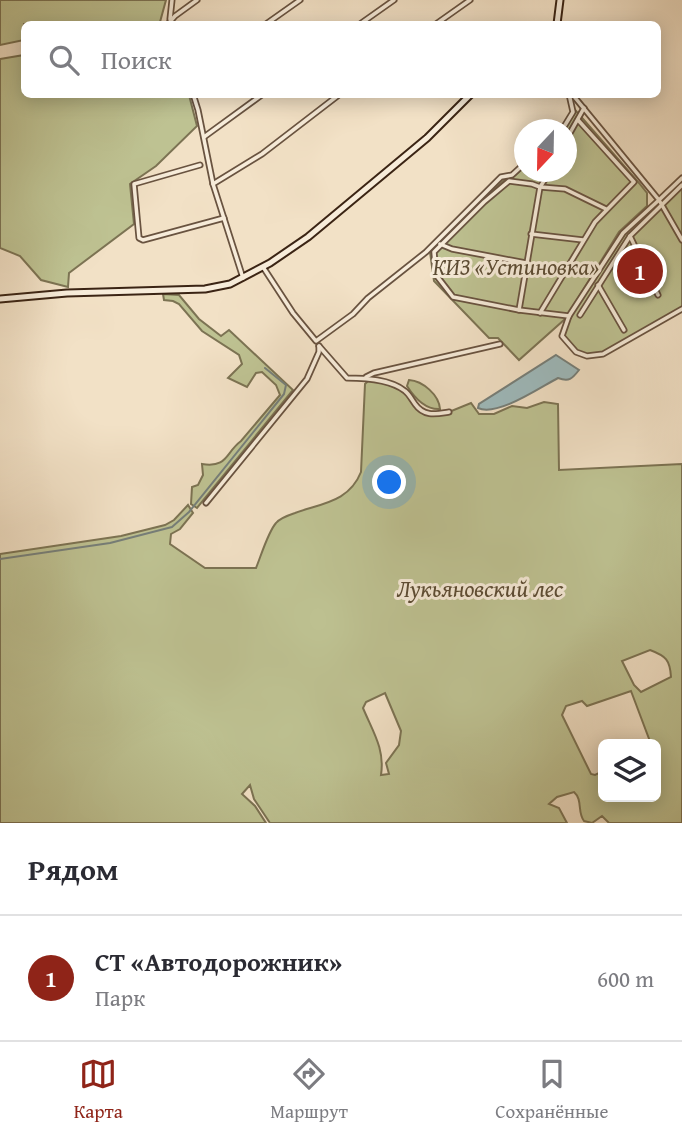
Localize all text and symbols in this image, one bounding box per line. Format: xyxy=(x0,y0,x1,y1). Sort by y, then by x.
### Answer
search box xyxy=(21,21,661,98)
text: Поиск xyxy=(101,40,172,79)
icon: search xyxy=(45,41,83,79)
north arrow xyxy=(514,119,577,182)
pin: 1 xyxy=(617,245,663,297)
park label: КИЗ «Устиновка» xyxy=(433,250,599,283)
your location xyxy=(372,465,406,499)
park label: Лукьяновский лес xyxy=(397,572,564,605)
map controls xyxy=(598,739,661,802)
button: layers xyxy=(598,739,661,802)
text: Рядом xyxy=(28,847,119,891)
text: СТ «Автодорожник» xyxy=(95,942,342,981)
text: 1 xyxy=(45,962,57,995)
text: 600 m xyxy=(597,962,654,995)
text: Парк xyxy=(95,981,145,1014)
tab: Карта xyxy=(74,1055,123,1125)
tab: Маршрут xyxy=(270,1055,348,1125)
tab: Сохранённые xyxy=(495,1055,608,1125)

